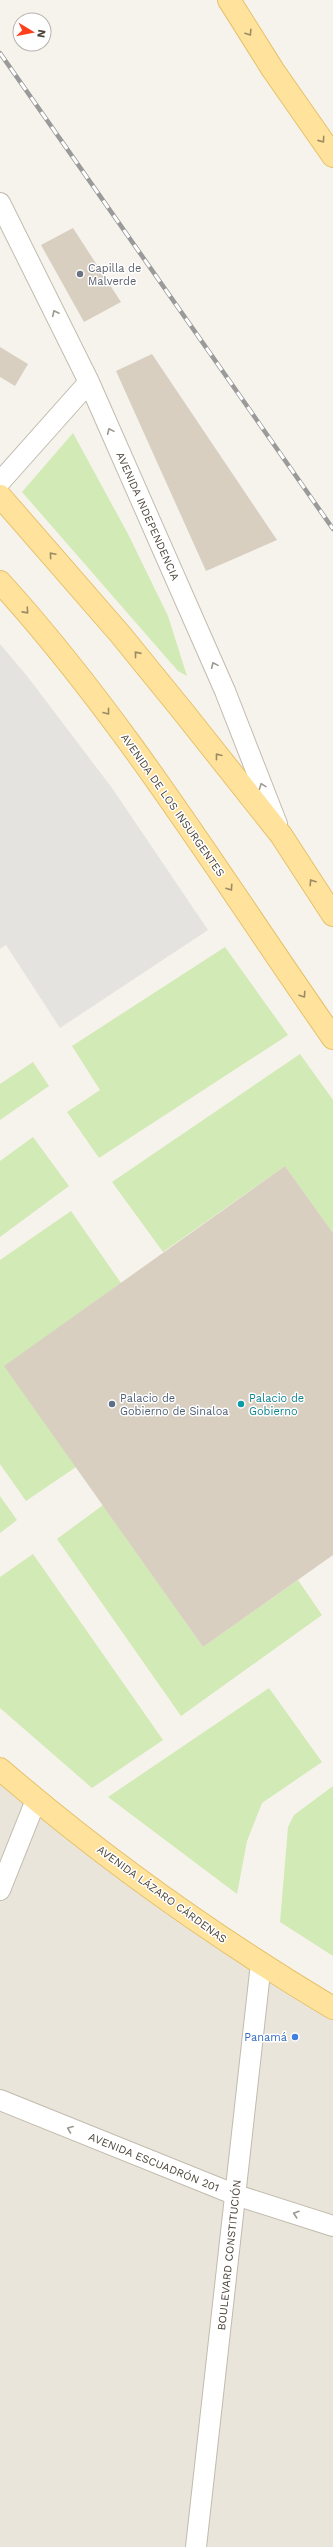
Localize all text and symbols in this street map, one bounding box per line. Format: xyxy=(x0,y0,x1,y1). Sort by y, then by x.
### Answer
north arrow xyxy=(12,12,52,52)
text: N xyxy=(34,29,48,39)
one-way arrow xyxy=(244,29,252,36)
one-way arrow xyxy=(317,136,324,143)
place label: Capilla de Malverde xyxy=(88,262,141,288)
marker: Capilla de Malverde xyxy=(75,269,85,279)
one-way arrow xyxy=(52,310,60,318)
one-way arrow xyxy=(107,428,115,435)
street label: AVENIDA INDEPENDENCIA xyxy=(113,450,182,583)
one-way arrow xyxy=(50,553,57,560)
one-way arrow xyxy=(21,606,29,614)
one-way arrow xyxy=(134,652,141,659)
one-way arrow xyxy=(210,662,218,669)
one-way arrow xyxy=(103,708,110,715)
street label: AVENIDA DE LOS INSURGENTES xyxy=(118,731,227,879)
one-way arrow xyxy=(216,753,223,760)
one-way arrow xyxy=(258,783,266,790)
one-way arrow xyxy=(309,880,316,887)
one-way arrow xyxy=(225,883,232,890)
one-way arrow xyxy=(298,991,306,998)
place label: Palacio de Gobierno de Sinaloa xyxy=(120,1392,229,1418)
place label: Palacio de Gobierno xyxy=(249,1392,304,1418)
marker: Palacio de Gobierno de Sinaloa xyxy=(107,1399,117,1409)
marker: Palacio de Gobierno xyxy=(236,1399,246,1409)
street label: AVENIDA LÁZARO CÁRDENAS xyxy=(94,1842,230,1946)
place label: Panamá xyxy=(244,2031,287,2044)
marker: Panamá xyxy=(290,2032,300,2042)
one-way arrow xyxy=(66,2126,74,2134)
street label: AVENIDA ESCUADRÓN 201 xyxy=(87,2129,221,2195)
street label: BOULEVARD CONSTITUCIÓN xyxy=(214,2179,244,2331)
one-way arrow xyxy=(293,2210,300,2219)

